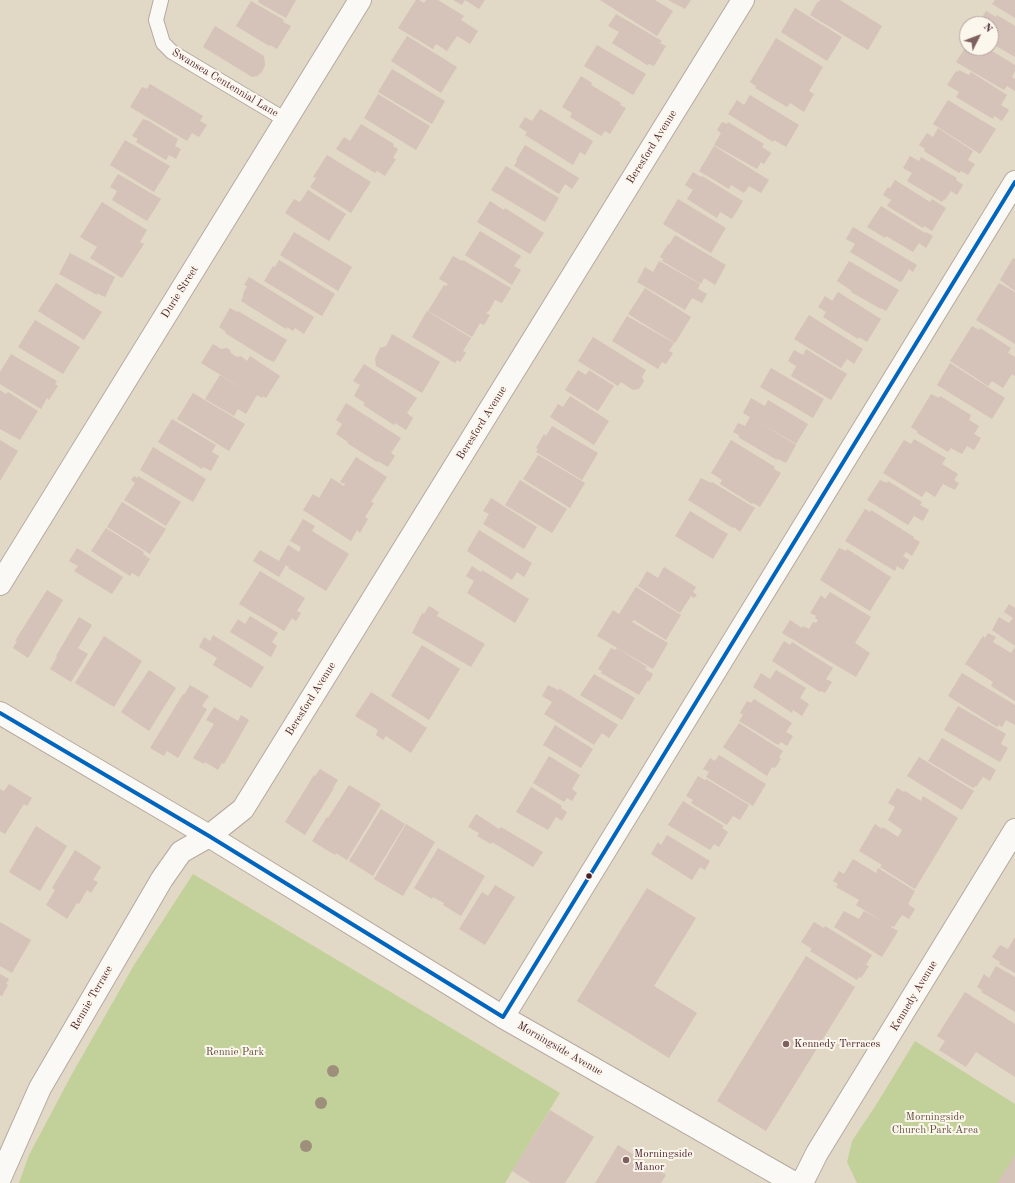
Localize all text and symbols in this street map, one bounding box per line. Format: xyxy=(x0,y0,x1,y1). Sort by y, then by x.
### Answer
north arrow xyxy=(959,16,999,56)
text: N xyxy=(981,22,994,35)
street label: Swansea Centennial Lane xyxy=(169,46,281,120)
street label: Beresford Avenue xyxy=(624,108,680,186)
street label: Durie Street xyxy=(159,263,201,321)
street label: Beresford Avenue xyxy=(454,384,510,462)
street label: Beresford Avenue xyxy=(283,660,339,738)
unlabelled marker xyxy=(584,871,594,881)
street label: Kennedy Avenue xyxy=(888,958,940,1034)
street label: Rennie Terrace xyxy=(68,963,116,1033)
street label: Morningside Avenue xyxy=(515,1019,605,1079)
place label: Kennedy Terraces xyxy=(794,1037,880,1051)
marker: Kennedy Terraces xyxy=(781,1039,791,1049)
park label: Rennie Park xyxy=(206,1045,264,1059)
park label: Morningside Church Park Area xyxy=(892,1110,978,1136)
place label: Morningside Manor xyxy=(634,1147,693,1173)
marker: Morningside Manor xyxy=(621,1155,631,1165)

